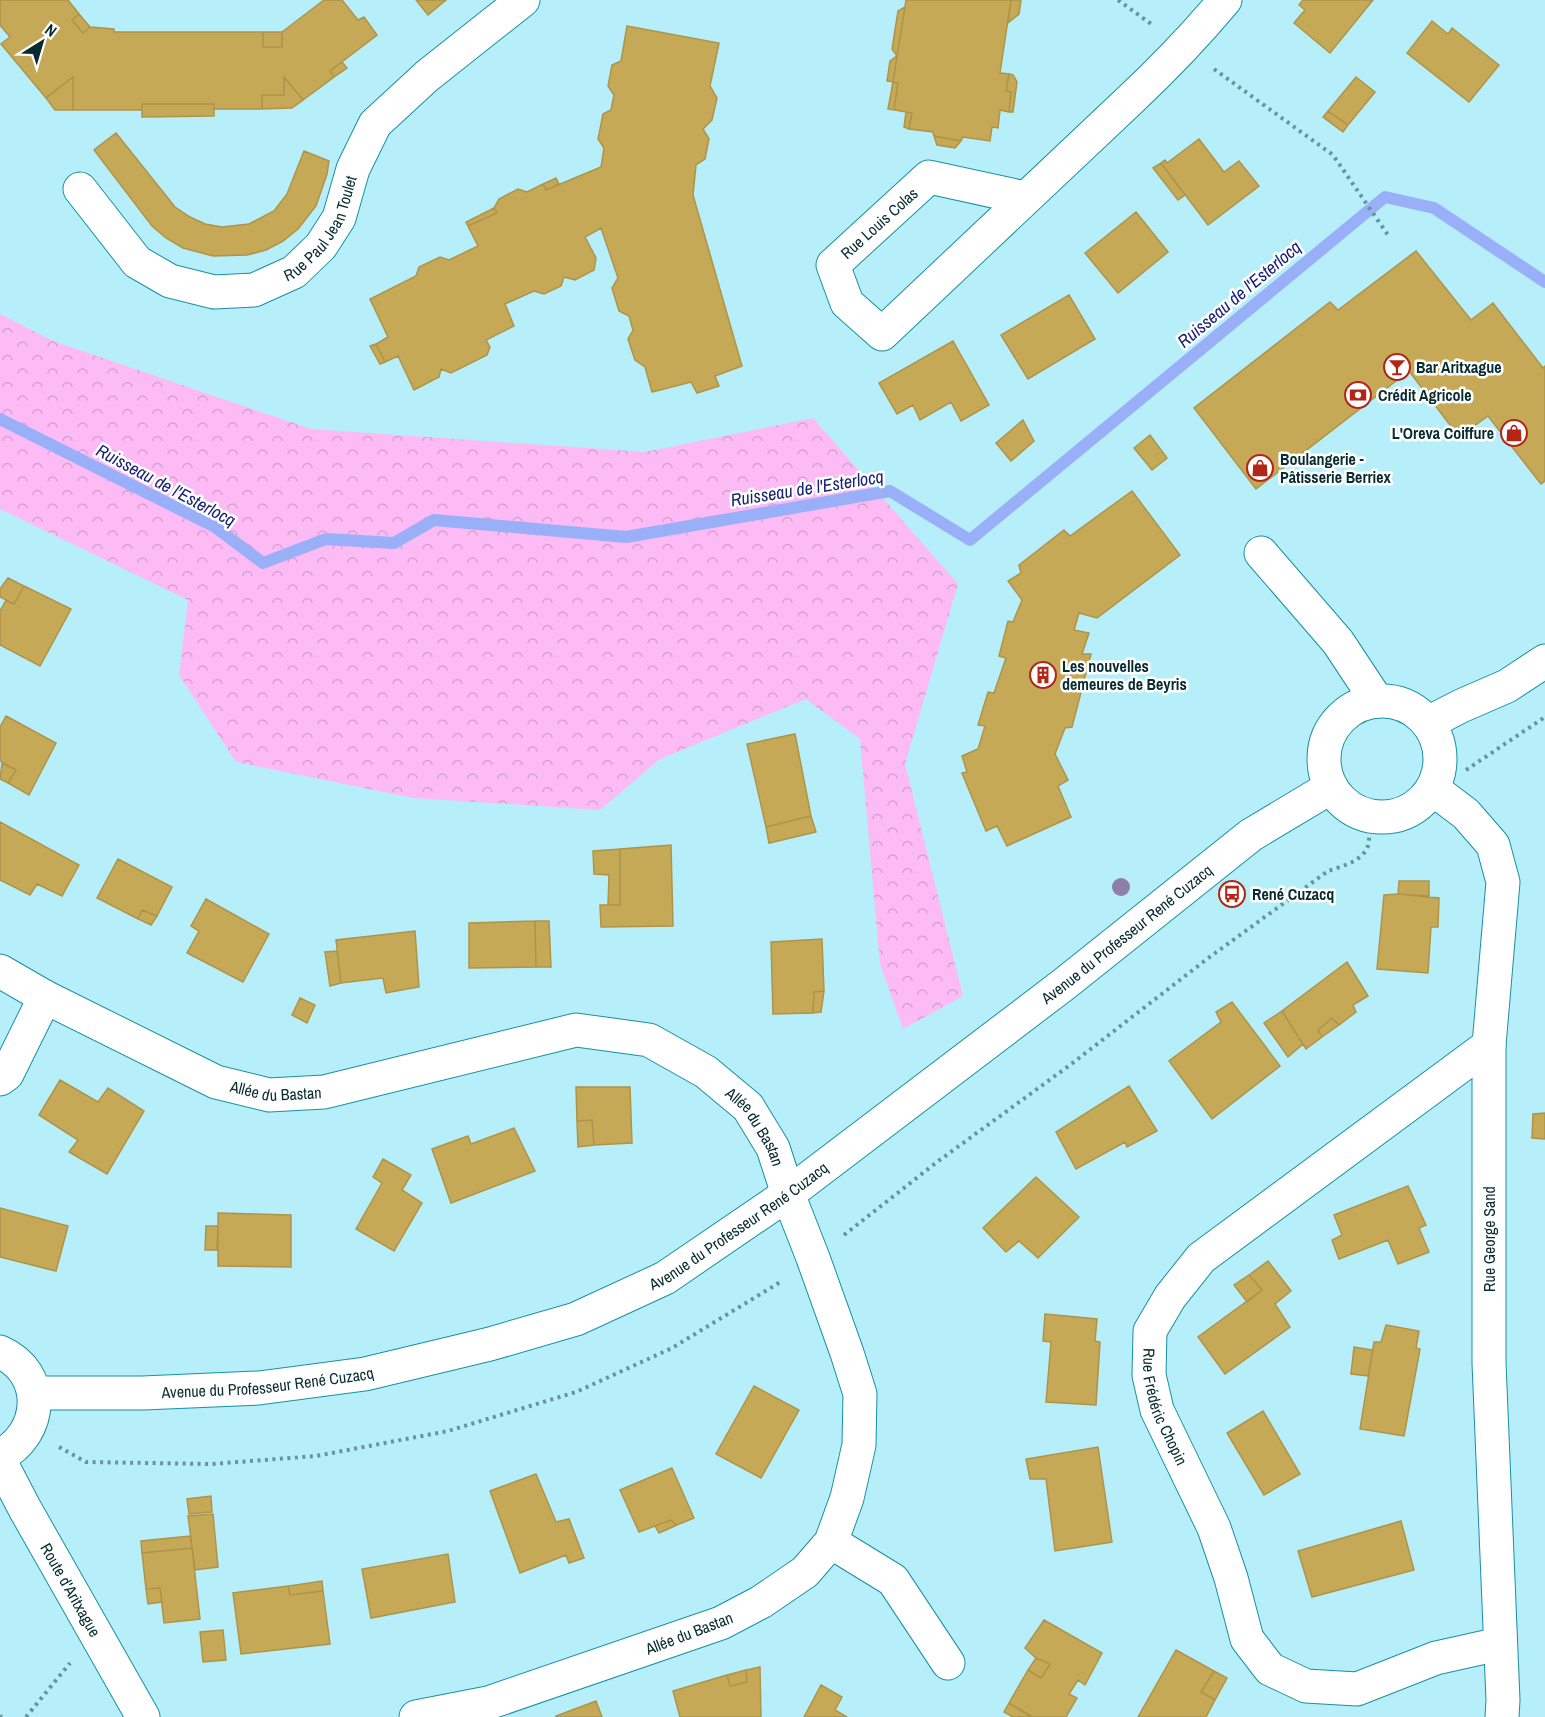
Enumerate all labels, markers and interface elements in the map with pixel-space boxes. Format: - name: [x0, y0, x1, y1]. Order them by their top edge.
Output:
- north arrow: [12, 12, 72, 72]
- text: N: [41, 18, 61, 42]
- street label: Rue Paul Jean Toulet: [280, 173, 362, 286]
- street label: Rue Louis Colas: [836, 182, 922, 264]
- water label: Ruisseau de l'Esterlocq: [1172, 235, 1306, 353]
- bar icon: Bar Aritxague: [1382, 352, 1412, 382]
- place label: Bar Aritxague: [1416, 356, 1502, 378]
- bank icon: Crédit Agricole: [1343, 380, 1373, 410]
- place label: Crédit Agricole: [1378, 384, 1472, 406]
- shop icon: L'Oreva Coiffure: [1499, 418, 1529, 448]
- place label: L'Oreva Coiffure: [1392, 422, 1494, 444]
- water label: Ruisseau de l'Esterlocq: [92, 438, 240, 532]
- place label: Boulangerie - Pâtisserie Berriex: [1280, 448, 1392, 488]
- shop icon: Boulangerie - Pâtisserie Berriex: [1245, 453, 1275, 483]
- water label: Ruisseau de l'Esterlocq: [729, 464, 885, 512]
- place label: Les nouvelles demeures de Beyris: [1062, 655, 1187, 695]
- building icon: Les nouvelles demeures de Beyris: [1028, 660, 1058, 690]
- street label: Avenue du Professeur René Cuzacq: [1036, 859, 1217, 1009]
- bus stop icon: René Cuzacq: [1217, 879, 1247, 909]
- place label: René Cuzacq: [1252, 883, 1334, 905]
- street label: Allée du Bastan: [227, 1075, 322, 1106]
- street label: Allée du Bastan: [720, 1081, 789, 1169]
- street label: Avenue du Professeur René Cuzacq: [644, 1157, 832, 1295]
- street label: Rue George Sand: [1478, 1186, 1500, 1292]
- street label: Rue Frédéric Chopin: [1138, 1348, 1193, 1469]
- street label: Avenue du Professeur René Cuzacq: [160, 1361, 376, 1403]
- street label: Route d'Aritxague: [35, 1539, 106, 1641]
- street label: Allée du Bastan: [641, 1606, 736, 1660]

